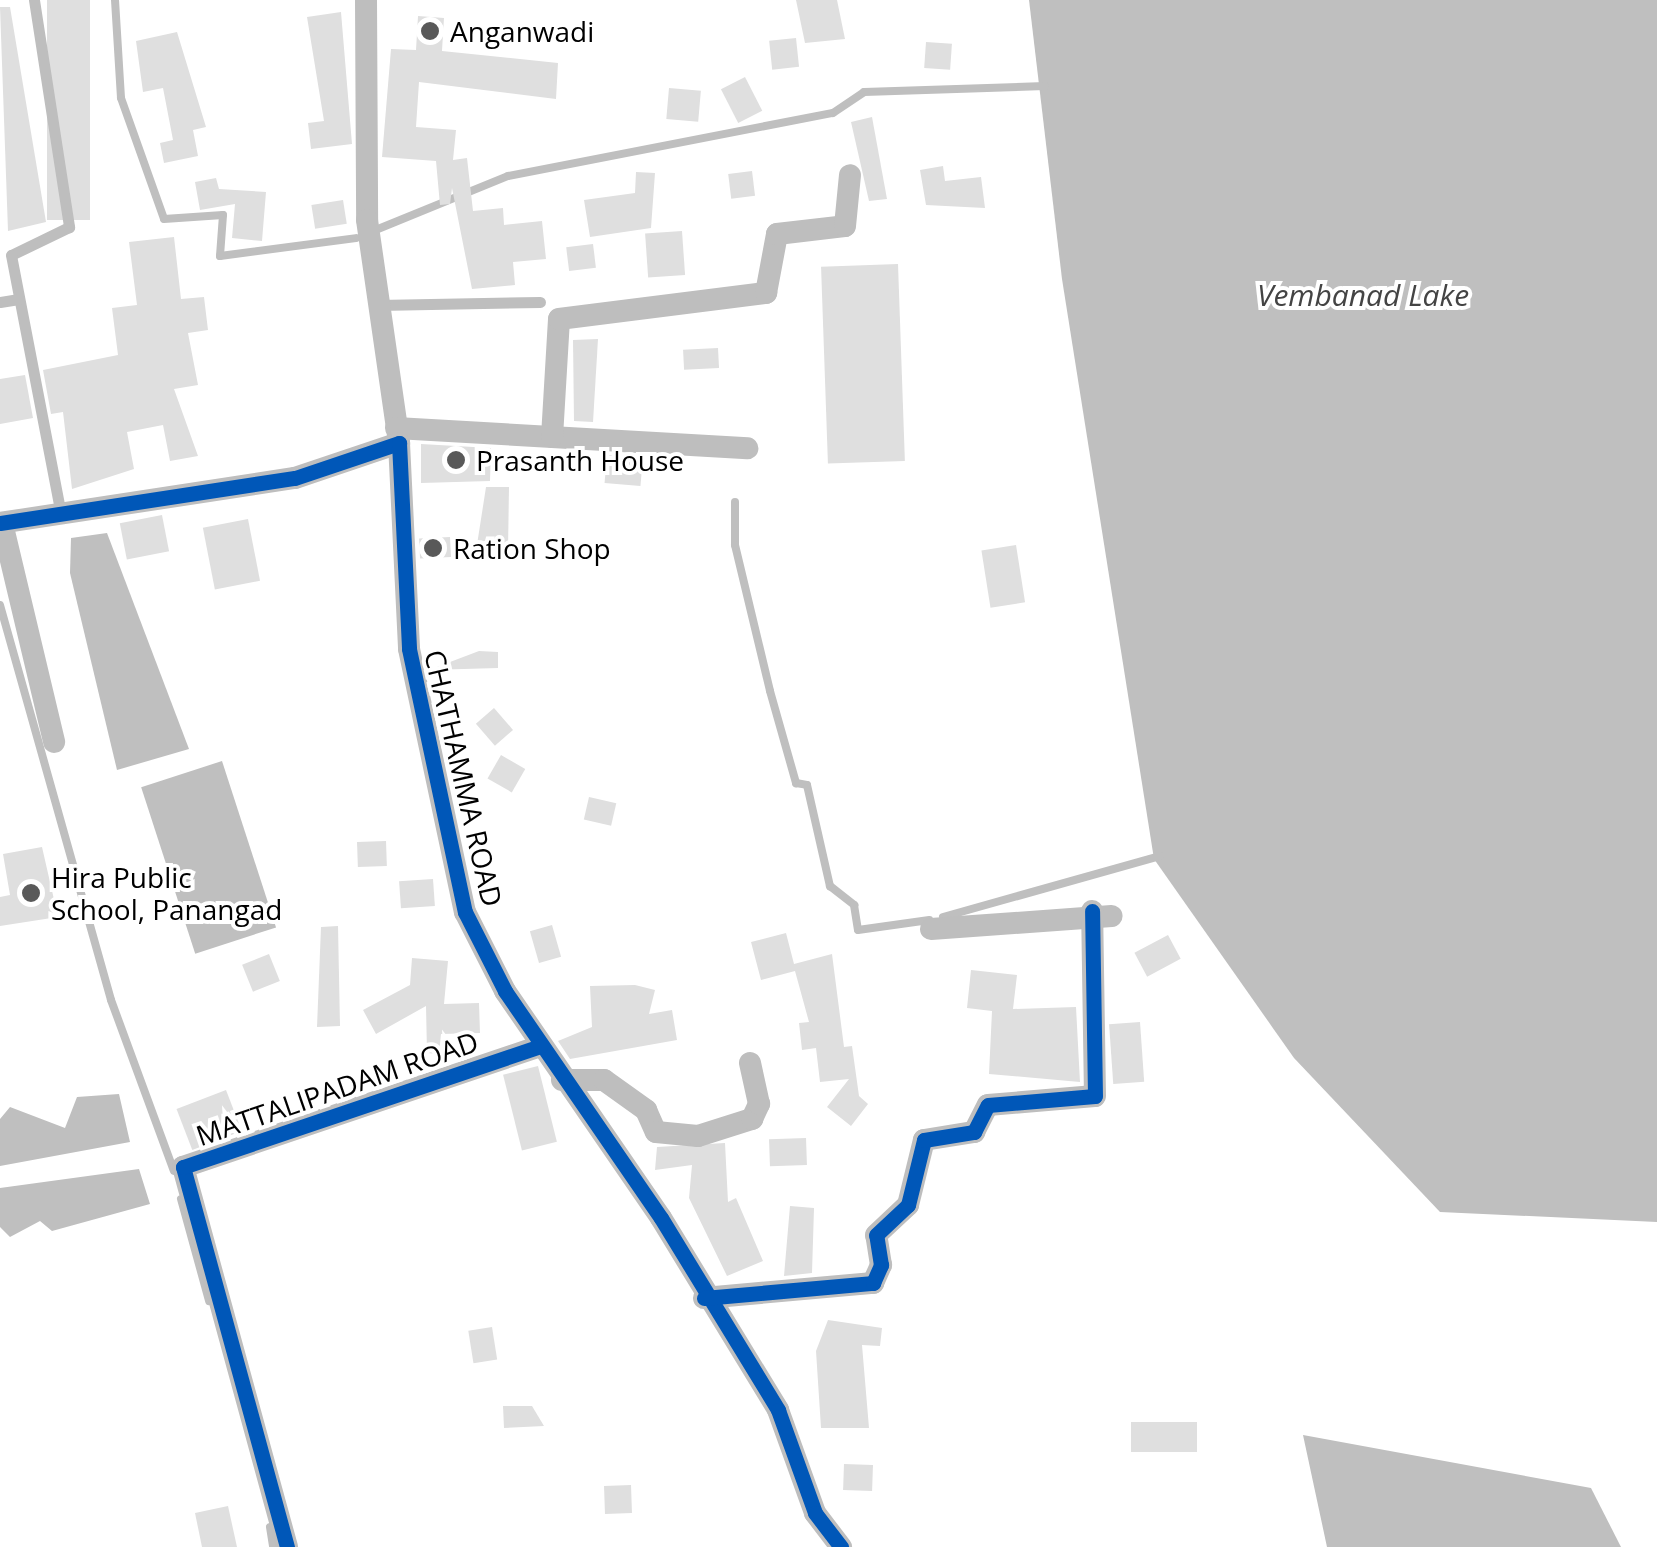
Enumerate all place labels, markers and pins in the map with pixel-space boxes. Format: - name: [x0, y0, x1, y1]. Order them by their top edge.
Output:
- place label: Anganwadi: [450, 14, 594, 48]
- marker: Anganwadi: [419, 20, 441, 42]
- place label: Prasanth House: [476, 443, 684, 477]
- marker: Prasanth House: [445, 449, 467, 471]
- place label: Ration Shop: [453, 531, 611, 565]
- marker: Ration Shop: [422, 537, 444, 559]
- place label: Hira Public School, Panangad: [51, 860, 282, 926]
- marker: Hira Public School, Panangad: [20, 882, 42, 904]

